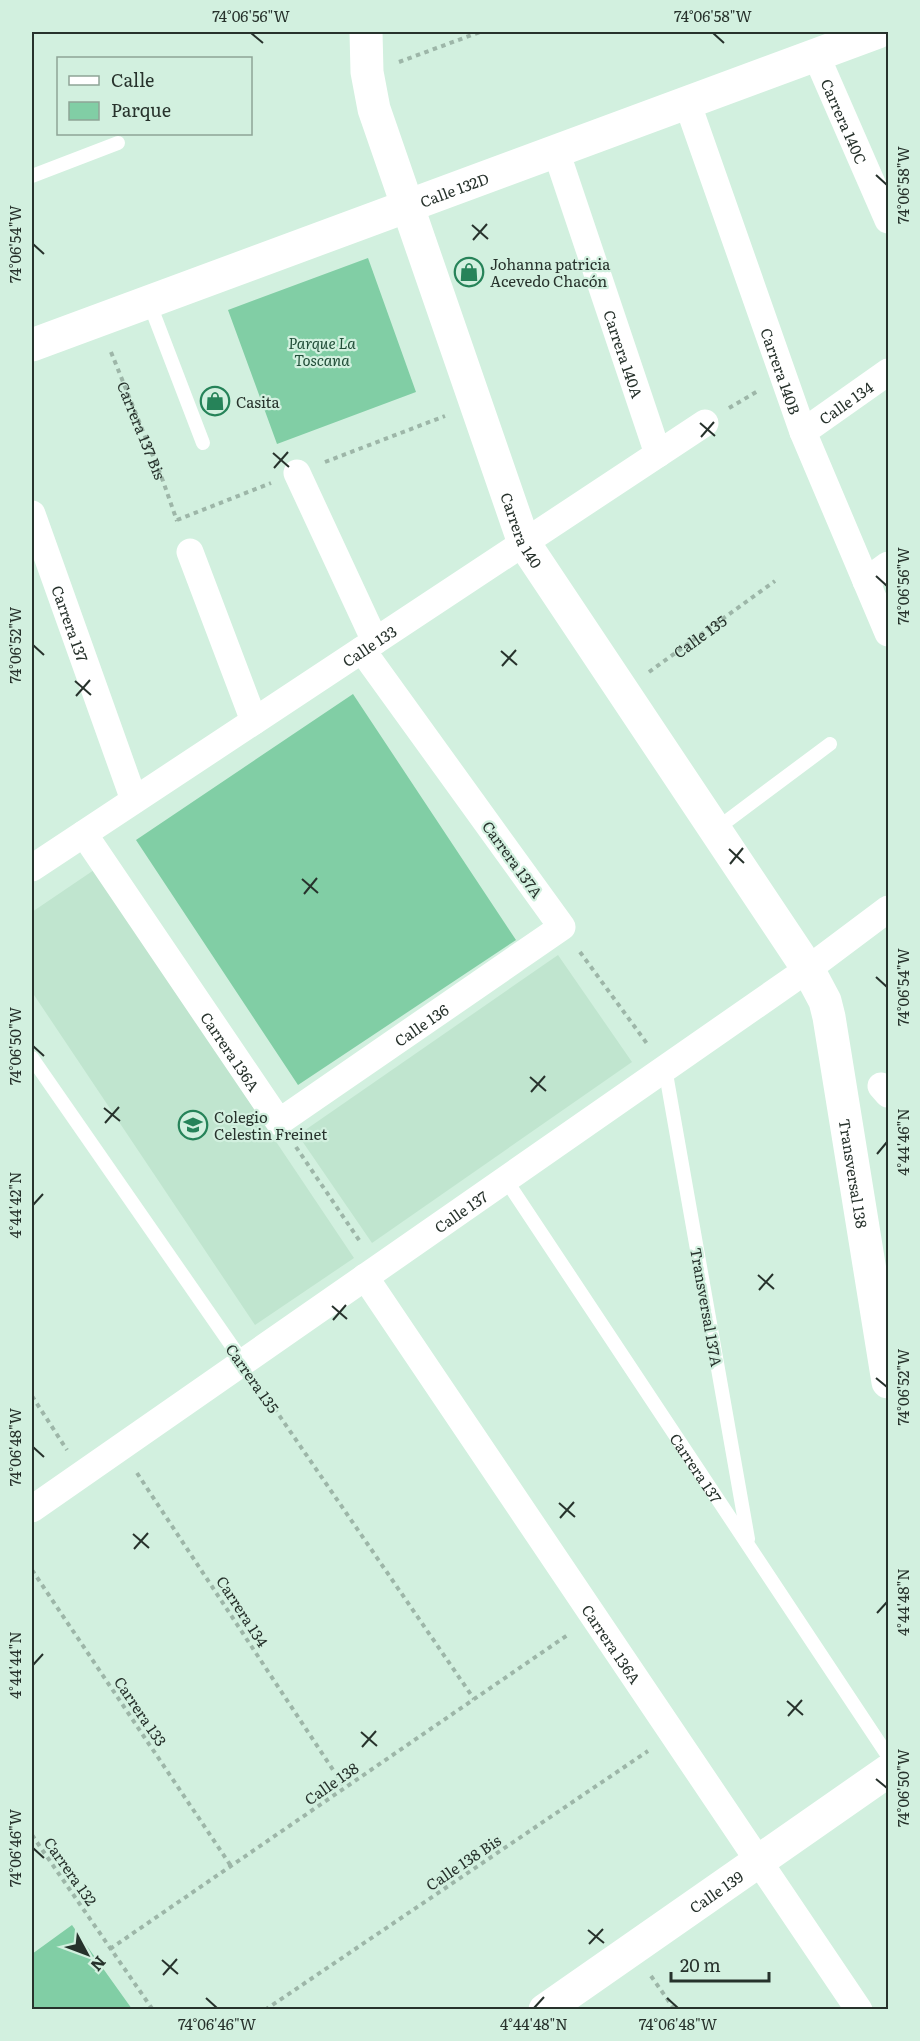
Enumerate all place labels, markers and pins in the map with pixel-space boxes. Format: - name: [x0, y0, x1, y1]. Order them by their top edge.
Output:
- place label: Johanna patricia Acevedo Chacón: [490, 252, 611, 292]
- shop icon: Johanna patricia Acevedo Chacón: [453, 256, 485, 288]
- shop icon: Casita: [199, 385, 231, 417]
- place label: Casita: [236, 390, 281, 413]
- place label: Colegio Celestin Freinet: [214, 1105, 327, 1145]
- school or university icon: Colegio Celestin Freinet: [177, 1109, 209, 1141]

